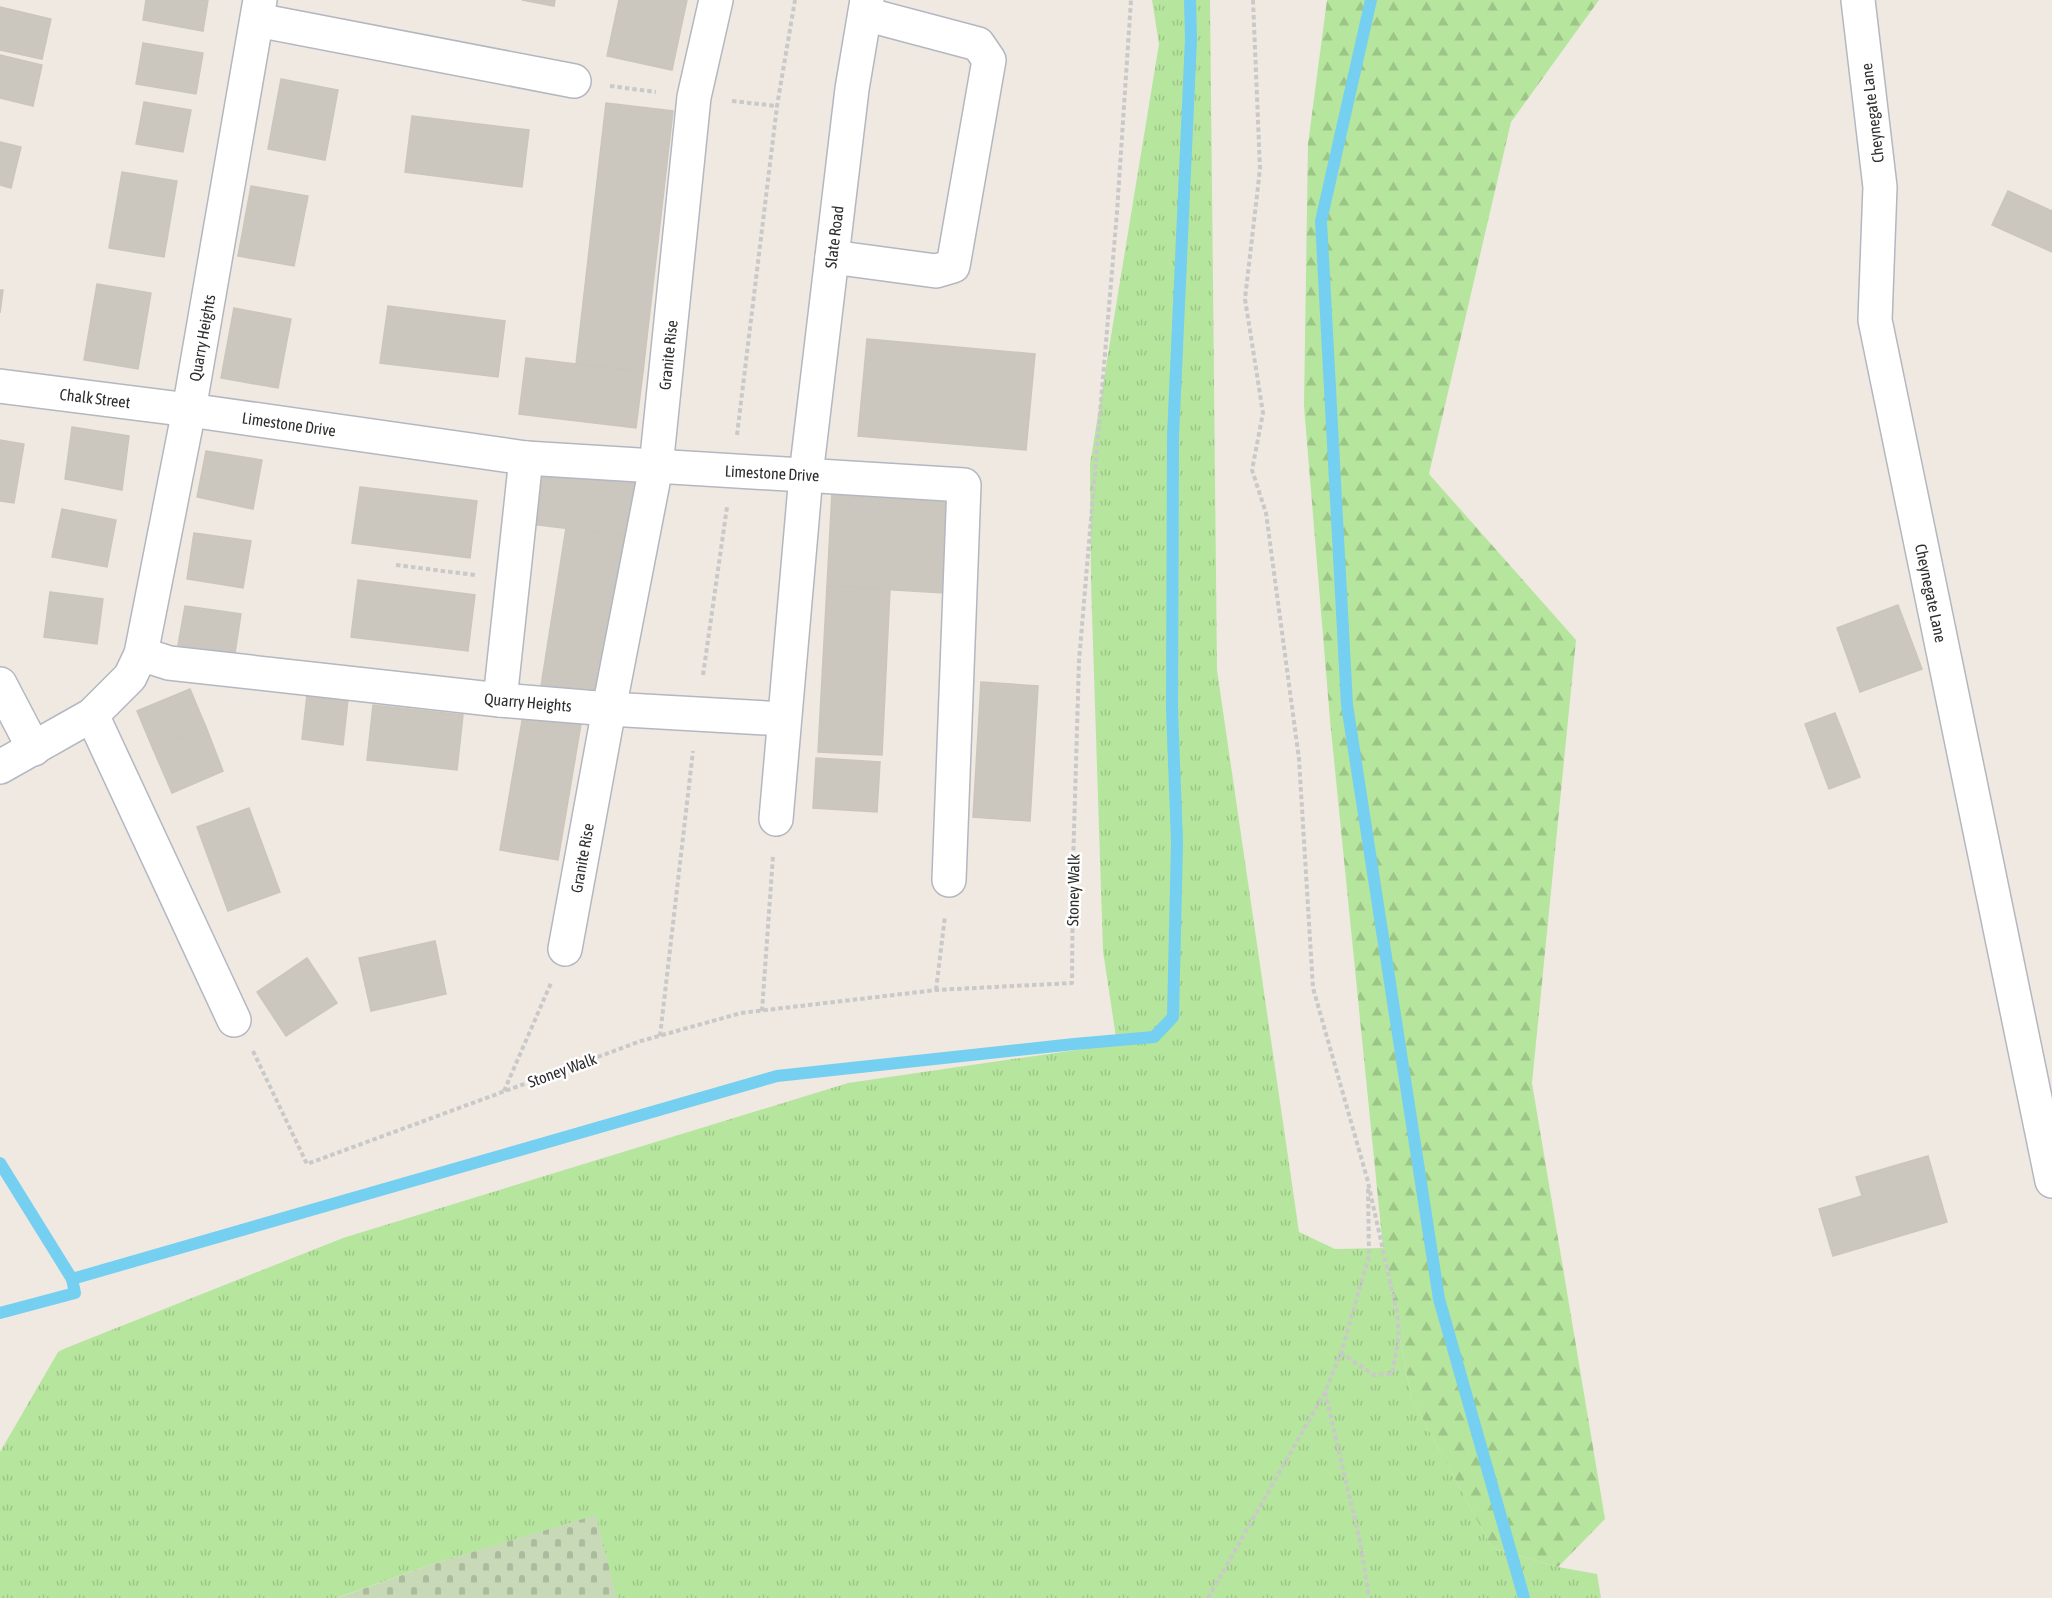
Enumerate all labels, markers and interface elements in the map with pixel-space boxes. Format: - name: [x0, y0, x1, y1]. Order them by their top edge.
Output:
- street label: Cheynegate Lane: [1857, 62, 1888, 164]
- street label: Slate Road: [821, 205, 847, 269]
- street label: Quarry Heights: [186, 293, 220, 383]
- street label: Granite Rise: [655, 319, 681, 391]
- street label: Chalk Street: [59, 385, 132, 411]
- street label: Limestone Drive: [241, 409, 337, 439]
- street label: Limestone Drive: [724, 462, 820, 484]
- street label: Cheynegate Lane: [1911, 542, 1950, 644]
- street label: Quarry Heights: [483, 689, 573, 716]
- street label: Granite Rise: [567, 822, 597, 894]
- street label: Stoney Walk: [1063, 854, 1084, 926]
- street label: Stoney Walk: [525, 1049, 599, 1092]

